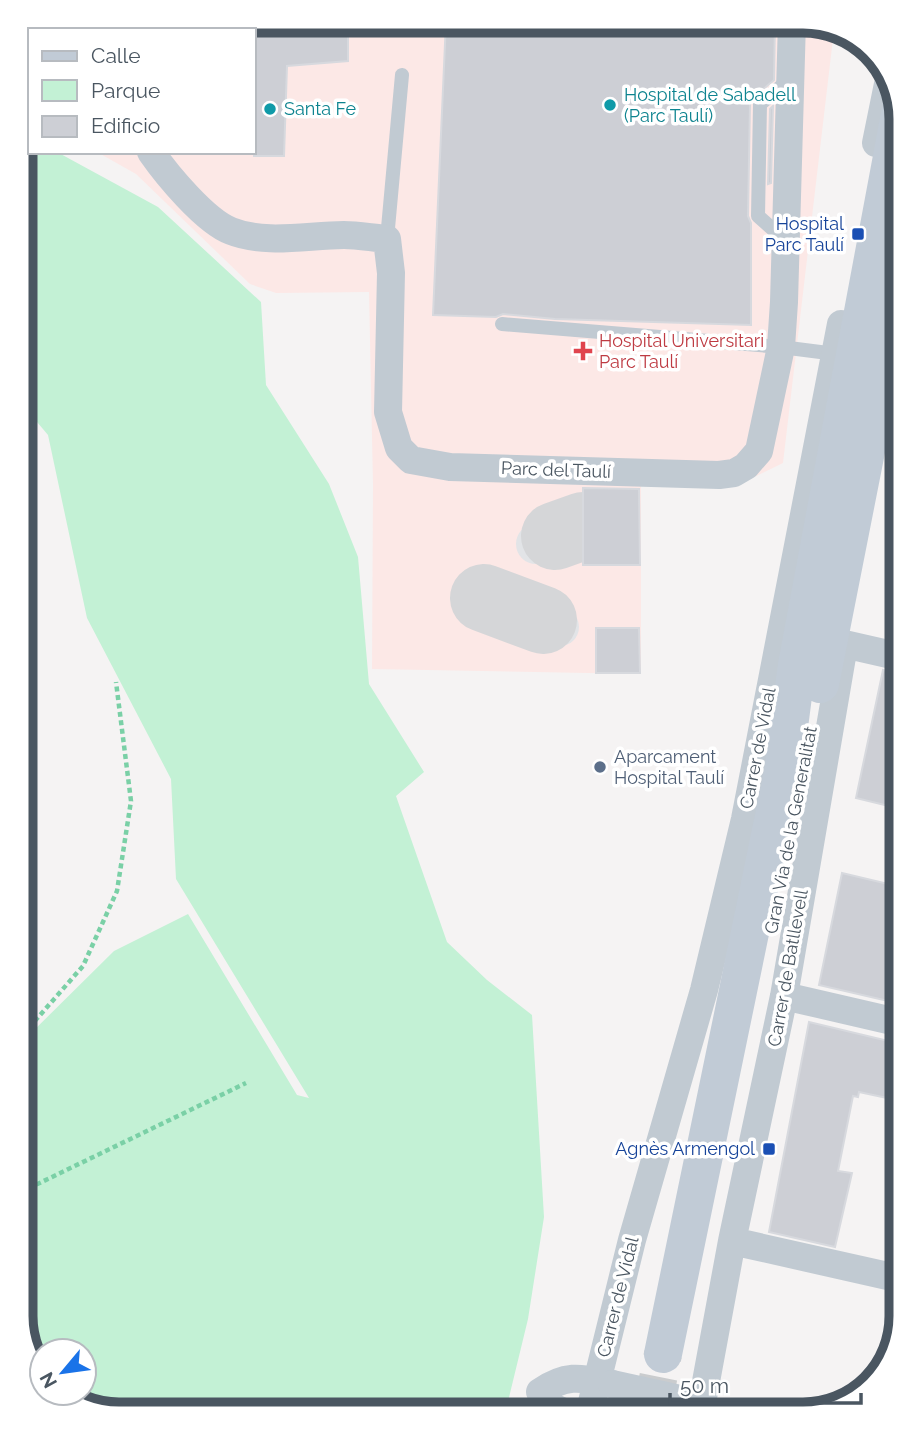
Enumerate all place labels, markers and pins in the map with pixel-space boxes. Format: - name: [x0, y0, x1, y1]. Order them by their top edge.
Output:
- place label: Hospital de Sabadell (Parc Taulí): [624, 84, 796, 126]
- marker: Hospital de Sabadell (Parc Taulí): [602, 97, 618, 113]
- place label: Santa Fe: [284, 98, 357, 119]
- marker: Santa Fe: [262, 101, 278, 117]
- place label: Hospital Parc Taulí: [765, 213, 844, 255]
- marker: Hospital Parc Taulí: [850, 226, 866, 242]
- place label: Hospital Universitari Parc Taulí: [599, 330, 764, 372]
- marker: Hospital Universitari Parc Taulí: [573, 341, 593, 361]
- place label: Aparcament Hospital Taulí: [614, 746, 724, 788]
- marker: Aparcament Hospital Taulí: [592, 759, 608, 775]
- place label: Agnès Armengol: [615, 1138, 755, 1159]
- marker: Agnès Armengol: [761, 1141, 777, 1157]

